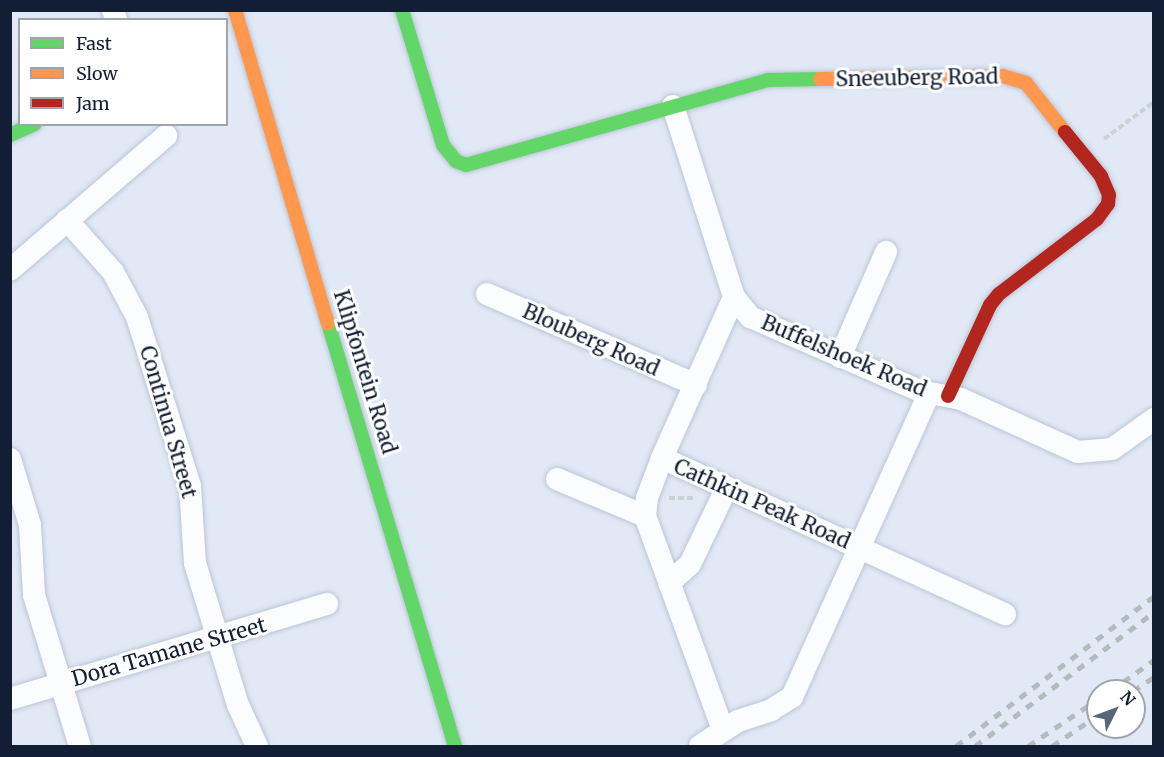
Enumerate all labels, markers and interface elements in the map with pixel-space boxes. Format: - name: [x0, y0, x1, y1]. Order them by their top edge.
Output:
- legend: [18, 18, 228, 126]
- text: Fast: [76, 32, 112, 55]
- text: Slow: [76, 62, 118, 85]
- street label: Sneeuberg Road: [835, 64, 999, 92]
- text: Jam: [76, 92, 110, 115]
- street label: Klipfontein Road: [328, 287, 402, 457]
- street label: Blouberg Road: [519, 299, 663, 381]
- street label: Buffelshoek Road: [758, 310, 930, 402]
- street label: Continua Street: [134, 343, 202, 501]
- street label: Cathkin Peak Road: [670, 454, 854, 554]
- street label: Dora Tamane Street: [69, 612, 269, 692]
- north arrow: [1086, 679, 1146, 739]
- text: N: [1116, 687, 1140, 710]

